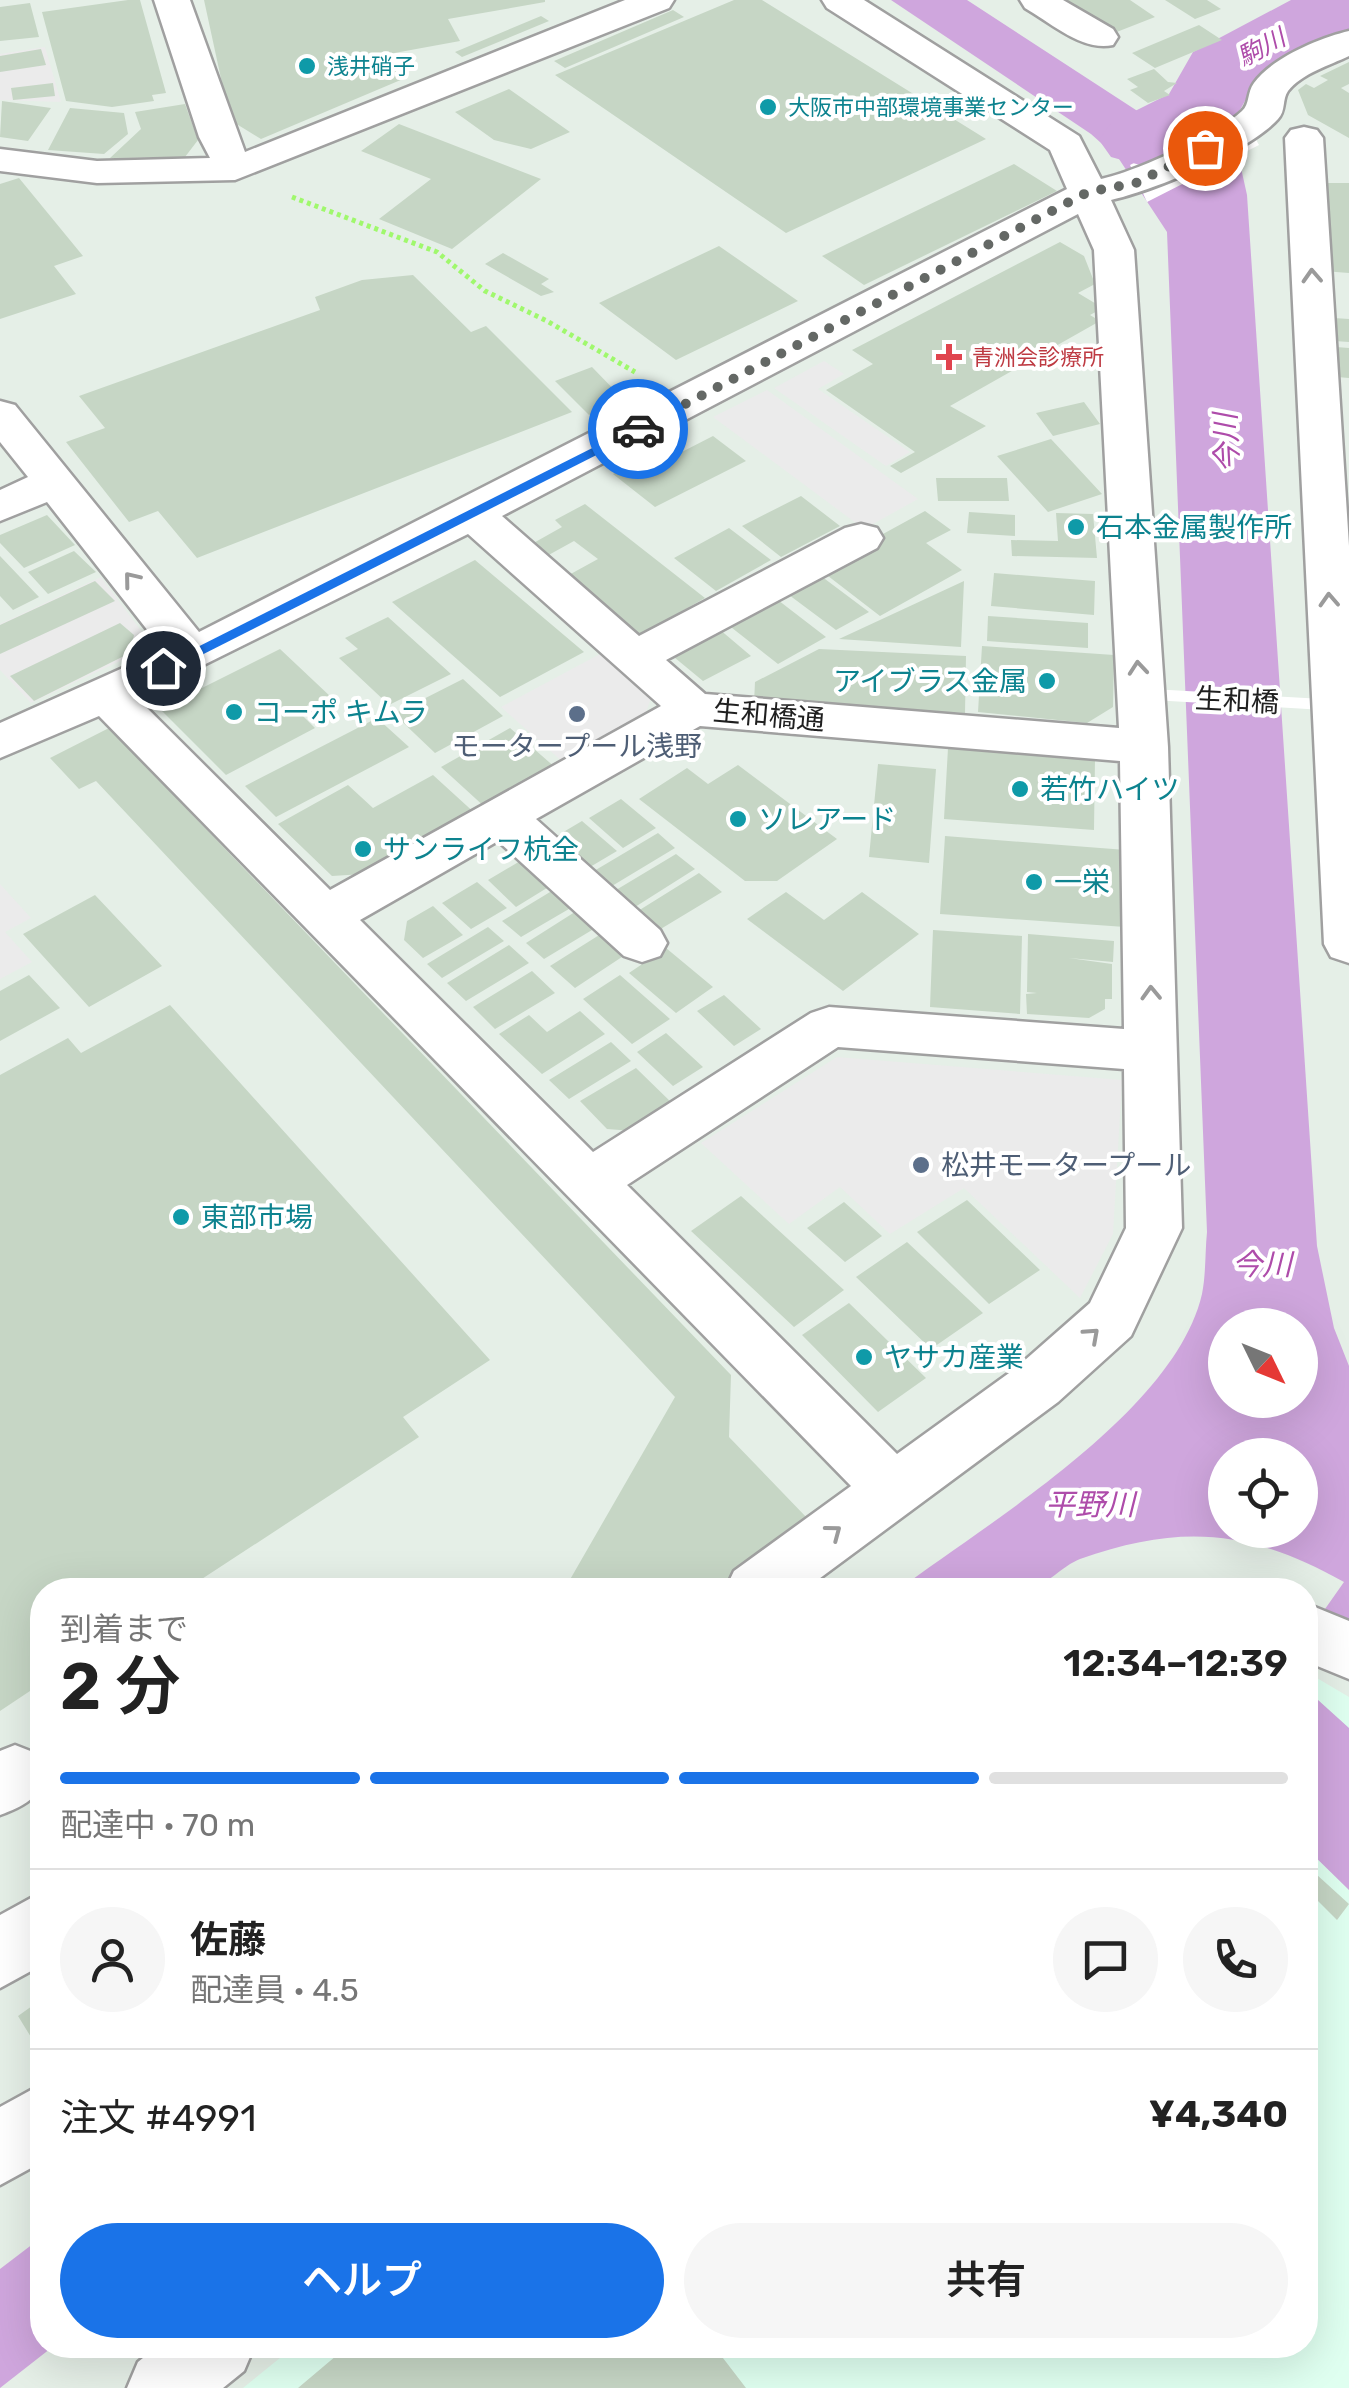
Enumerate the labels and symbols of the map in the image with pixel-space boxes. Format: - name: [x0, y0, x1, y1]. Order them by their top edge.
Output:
- water label: 駒川: [1232, 21, 1293, 72]
- place label: 浅井硝子: [327, 53, 415, 80]
- marker: 浅井硝子: [296, 55, 318, 77]
- place label: 大阪市中部環境事業センター: [788, 94, 1074, 121]
- marker: 大阪市中部環境事業センター: [757, 96, 779, 118]
- pin: [1163, 106, 1248, 191]
- one-way arrow: [1301, 267, 1322, 283]
- marker: 青洲会診療所: [936, 344, 962, 370]
- place label: 青洲会診療所: [972, 344, 1104, 371]
- courier: [588, 379, 688, 479]
- water label: 今川: [1207, 409, 1247, 474]
- place label: 石本金属製作所: [1096, 511, 1292, 544]
- marker: 石本金属製作所: [1065, 516, 1087, 538]
- one-way arrow: [125, 573, 143, 591]
- one-way arrow: [1319, 592, 1340, 608]
- pin: [121, 626, 206, 711]
- one-way arrow: [1128, 660, 1150, 676]
- place label: アイブラス金属: [833, 665, 1027, 698]
- marker: アイブラス金属: [1036, 670, 1058, 692]
- street label: 生和橋: [1194, 682, 1280, 719]
- street label: 生和橋通: [712, 694, 826, 737]
- place label: コーポ キムラ: [254, 696, 427, 729]
- marker: コーポ キムラ: [223, 701, 245, 723]
- marker: モータープール浅野: [566, 703, 588, 725]
- place label: モータープール浅野: [452, 730, 702, 763]
- place label: 若竹ハイツ: [1040, 773, 1179, 806]
- marker: 若竹ハイツ: [1009, 778, 1031, 800]
- place label: ソレアード: [758, 803, 896, 836]
- marker: ソレアード: [727, 808, 749, 830]
- place label: サンライフ杭全: [383, 833, 579, 866]
- marker: サンライフ杭全: [352, 838, 374, 860]
- place label: 一栄: [1054, 866, 1110, 899]
- marker: 一栄: [1023, 871, 1045, 893]
- one-way arrow: [1140, 985, 1161, 1001]
- place label: 松井モータープール: [941, 1149, 1191, 1182]
- marker: 松井モータープール: [910, 1154, 932, 1176]
- place label: 東部市場: [201, 1201, 313, 1234]
- marker: 東部市場: [170, 1206, 192, 1228]
- water label: 今川: [1232, 1247, 1295, 1283]
- north arrow: [1208, 1308, 1318, 1418]
- one-way arrow: [1080, 1329, 1099, 1347]
- place label: ヤサカ産業: [884, 1341, 1024, 1374]
- marker: ヤサカ産業: [853, 1346, 875, 1368]
- water label: 平野川: [1045, 1487, 1138, 1523]
- one-way arrow: [823, 1526, 841, 1544]

